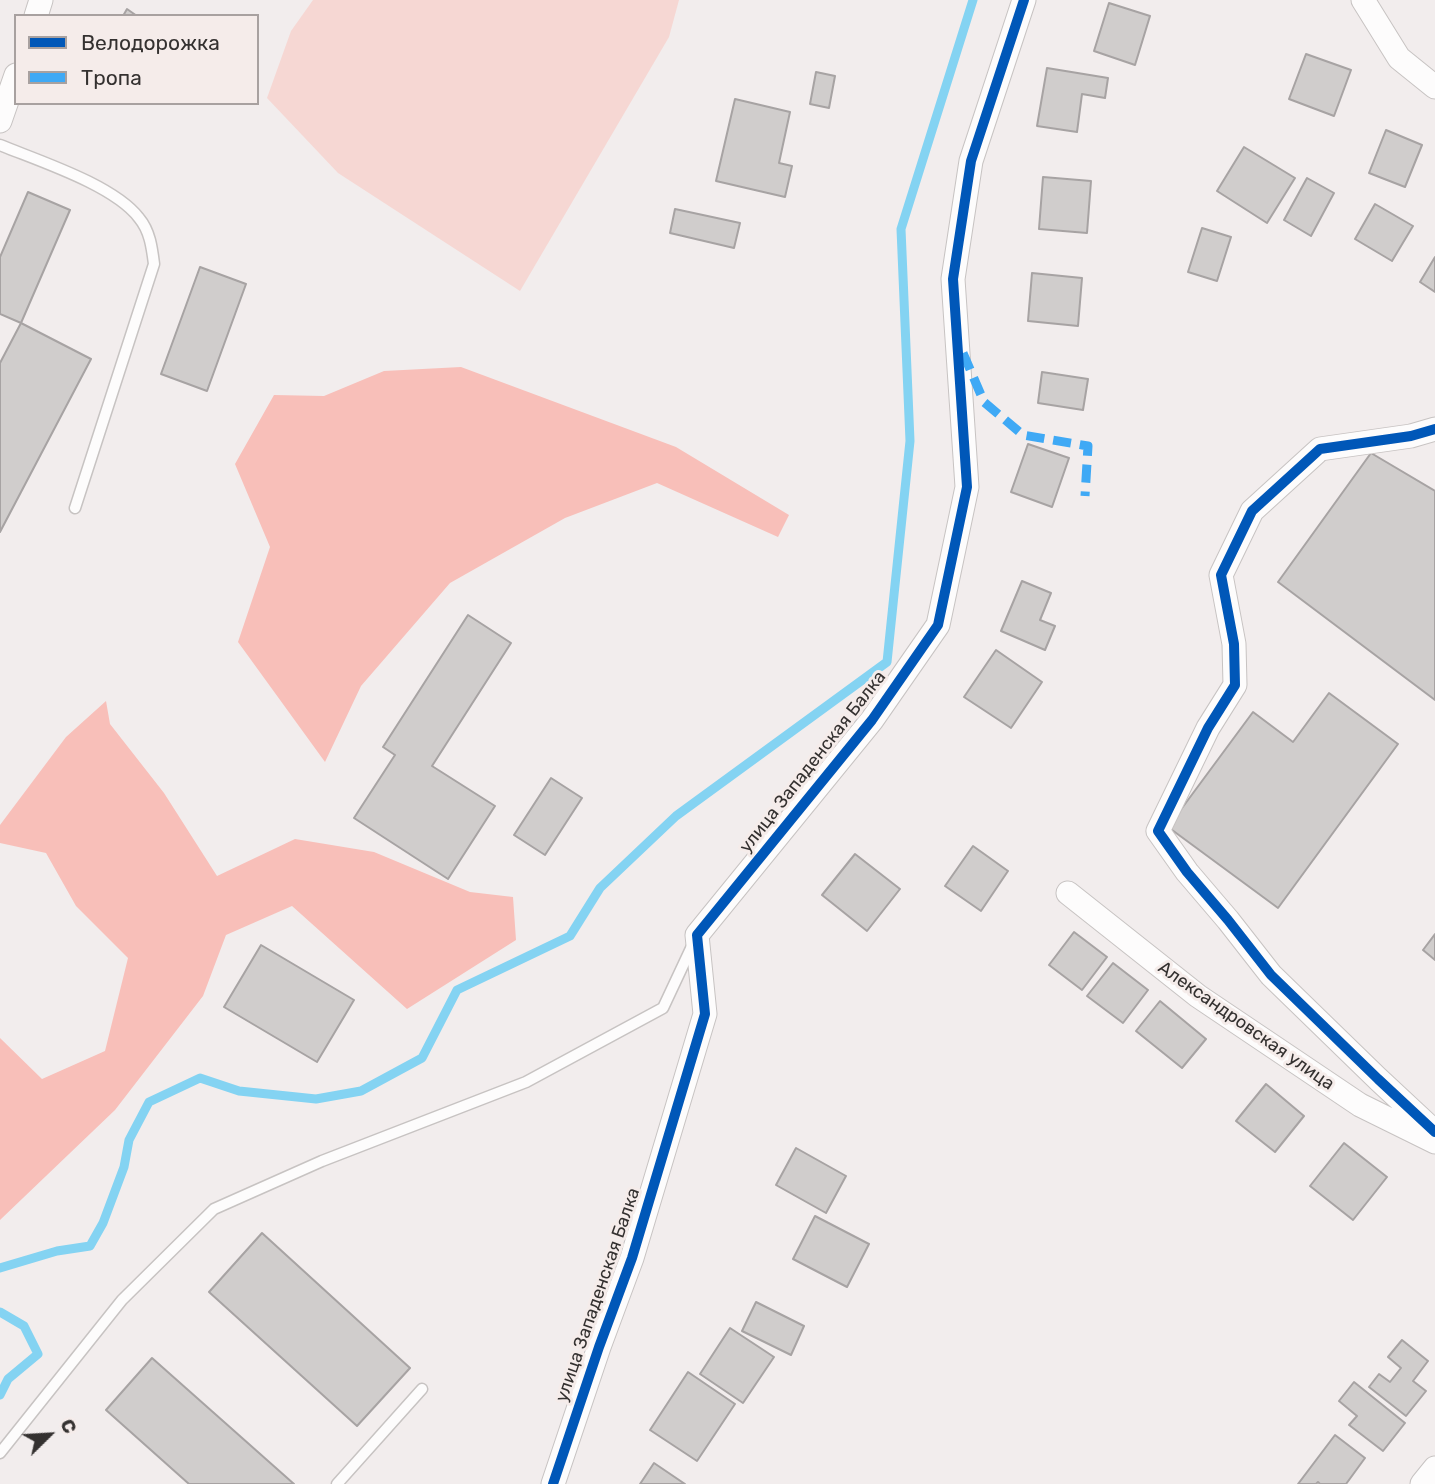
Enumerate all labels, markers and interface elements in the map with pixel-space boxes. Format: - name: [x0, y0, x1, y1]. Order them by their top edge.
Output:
- legend: [14, 14, 259, 105]
- text: Велодорожка: [81, 30, 220, 55]
- text: Тропа: [81, 65, 142, 90]
- street label: улица Западенская Балка: [735, 667, 891, 857]
- street label: Александровская улица: [1154, 957, 1338, 1095]
- street label: улица Западенская Балка: [551, 1185, 645, 1405]
- north arrow: [14, 1400, 84, 1470]
- text: С: [55, 1415, 82, 1437]

